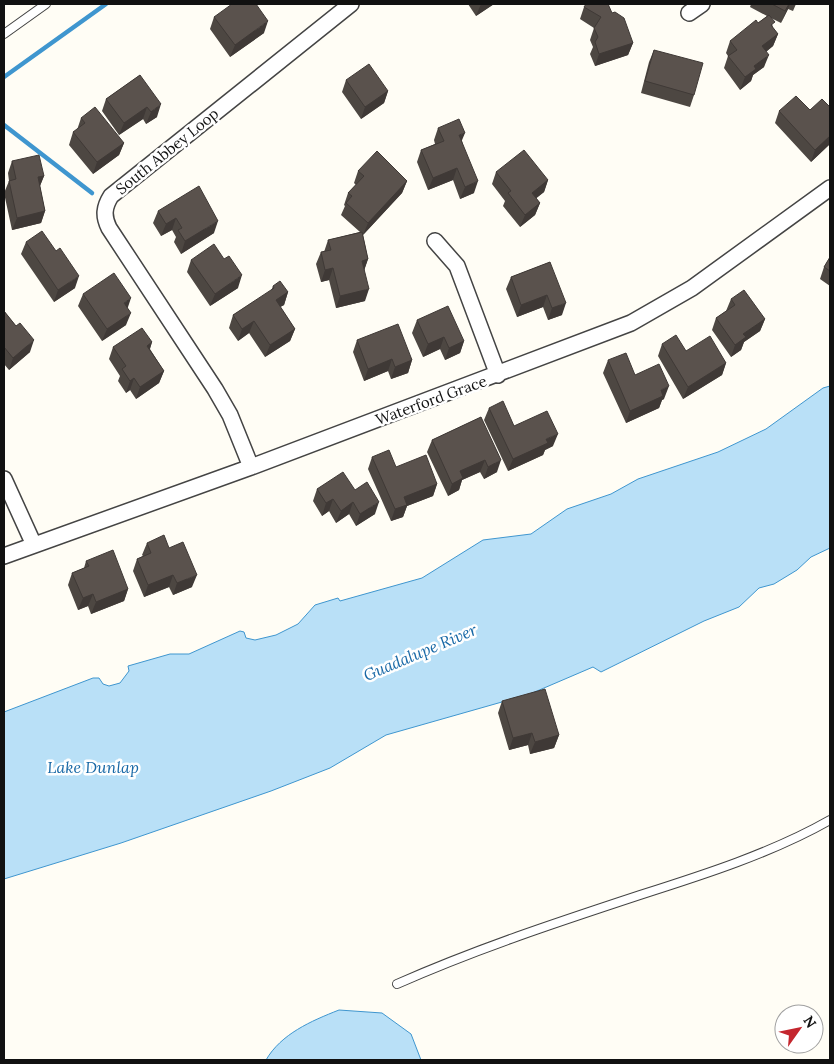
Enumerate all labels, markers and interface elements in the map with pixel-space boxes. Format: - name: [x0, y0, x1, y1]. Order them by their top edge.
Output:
- street label: South Abbey Loop: [112, 104, 222, 198]
- street label: Waterford Grace: [373, 371, 489, 429]
- water label: Guadalupe River: [360, 619, 480, 685]
- water label: Lake Dunlap: [47, 757, 139, 777]
- north arrow: [774, 1004, 824, 1054]
- text: N: [799, 1012, 820, 1032]

